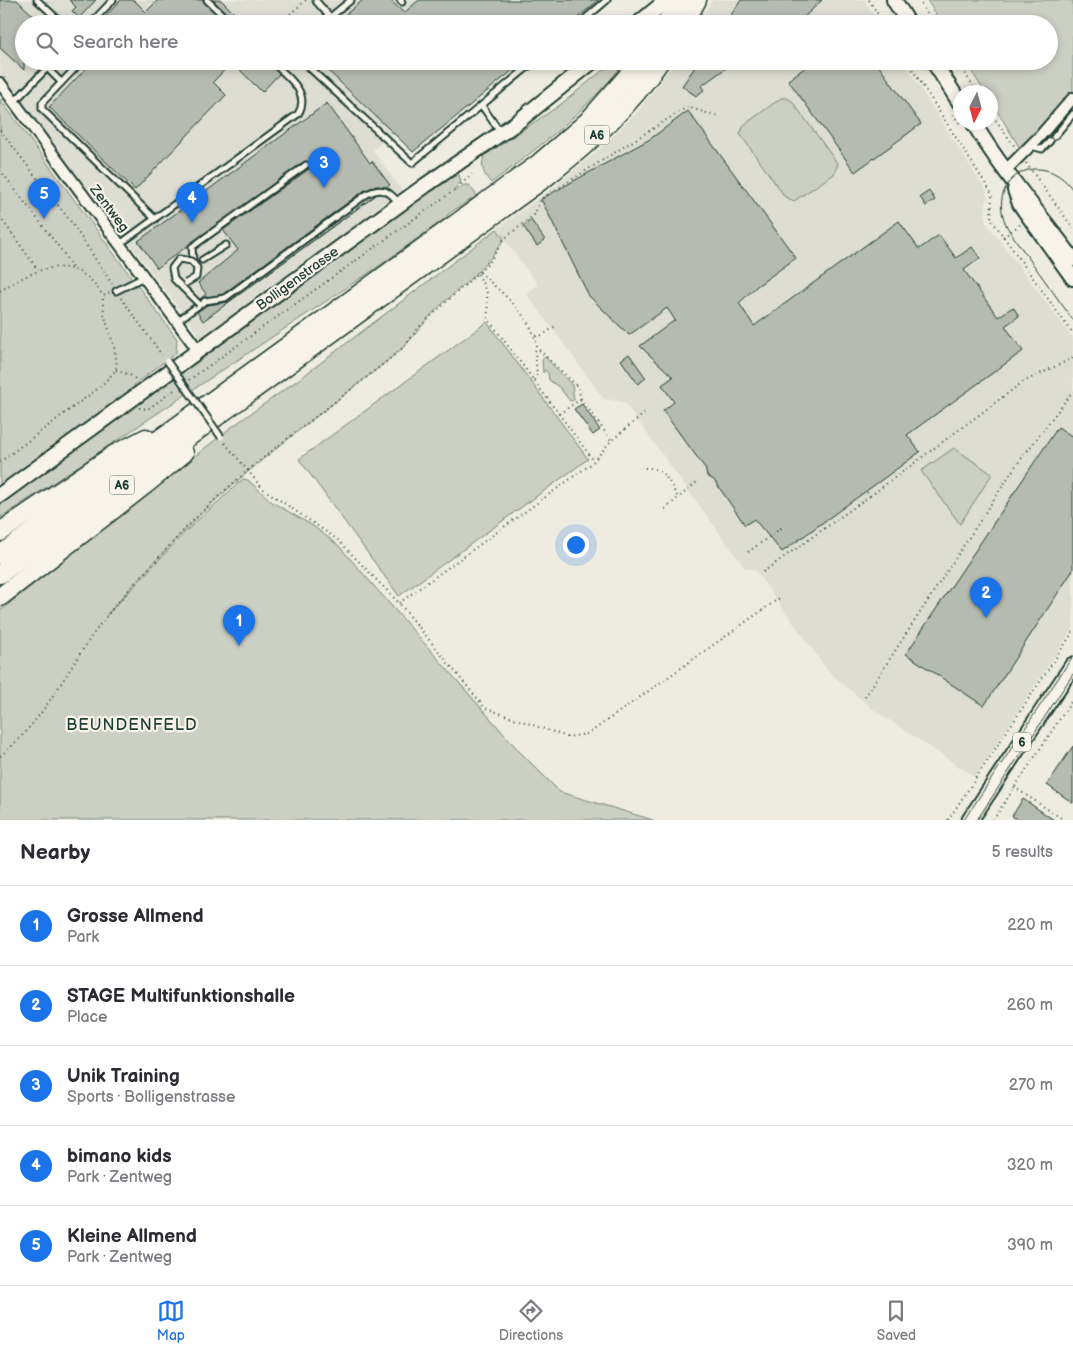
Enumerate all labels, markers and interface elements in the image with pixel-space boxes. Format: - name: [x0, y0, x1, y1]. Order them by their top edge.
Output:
- search box: [15, 15, 1058, 70]
- icon: search: [33, 29, 61, 57]
- text: Search here: [73, 31, 178, 54]
- north arrow: [953, 85, 998, 130]
- road number: A6: [584, 126, 610, 144]
- pin: 3: [308, 147, 340, 188]
- pin: 5: [28, 178, 60, 219]
- street label: Zentweg: [86, 181, 133, 235]
- pin: 4: [176, 182, 208, 223]
- street label: Bolligenstrasse: [253, 243, 342, 314]
- road number: A6: [110, 476, 134, 494]
- your location: [563, 532, 589, 558]
- pin: 2: [970, 577, 1002, 618]
- pin: 1: [223, 605, 255, 646]
- district label: BEUNDENFELD: [66, 716, 198, 735]
- road number: 6: [1013, 732, 1031, 752]
- text: Nearby: [20, 840, 90, 865]
- text: 5 results: [991, 843, 1053, 862]
- text: Grosse Allmend: [67, 905, 204, 928]
- text: 1: [33, 916, 39, 935]
- text: 220 m: [1007, 916, 1053, 935]
- text: Park: [67, 928, 99, 947]
- text: STAGE Multifunktionshalle: [67, 985, 295, 1008]
- text: 2: [31, 996, 41, 1015]
- text: 260 m: [1007, 996, 1053, 1015]
- text: Place: [67, 1008, 108, 1027]
- text: Unik Training: [67, 1065, 180, 1088]
- text: 3: [31, 1076, 41, 1095]
- text: 270 m: [1009, 1076, 1053, 1095]
- text: Sports · Bolligenstrasse: [67, 1088, 235, 1107]
- text: bimano kids: [67, 1145, 172, 1168]
- text: 4: [31, 1156, 41, 1175]
- text: 320 m: [1007, 1156, 1053, 1175]
- text: Park · Zentweg: [67, 1168, 172, 1187]
- text: Kleine Allmend: [67, 1225, 197, 1248]
- text: 5: [31, 1236, 41, 1255]
- text: 390 m: [1007, 1236, 1053, 1255]
- text: Park · Zentweg: [67, 1248, 172, 1267]
- tab: Map: [157, 1297, 185, 1344]
- tab: Directions: [499, 1297, 563, 1344]
- tab: Saved: [877, 1297, 916, 1344]

